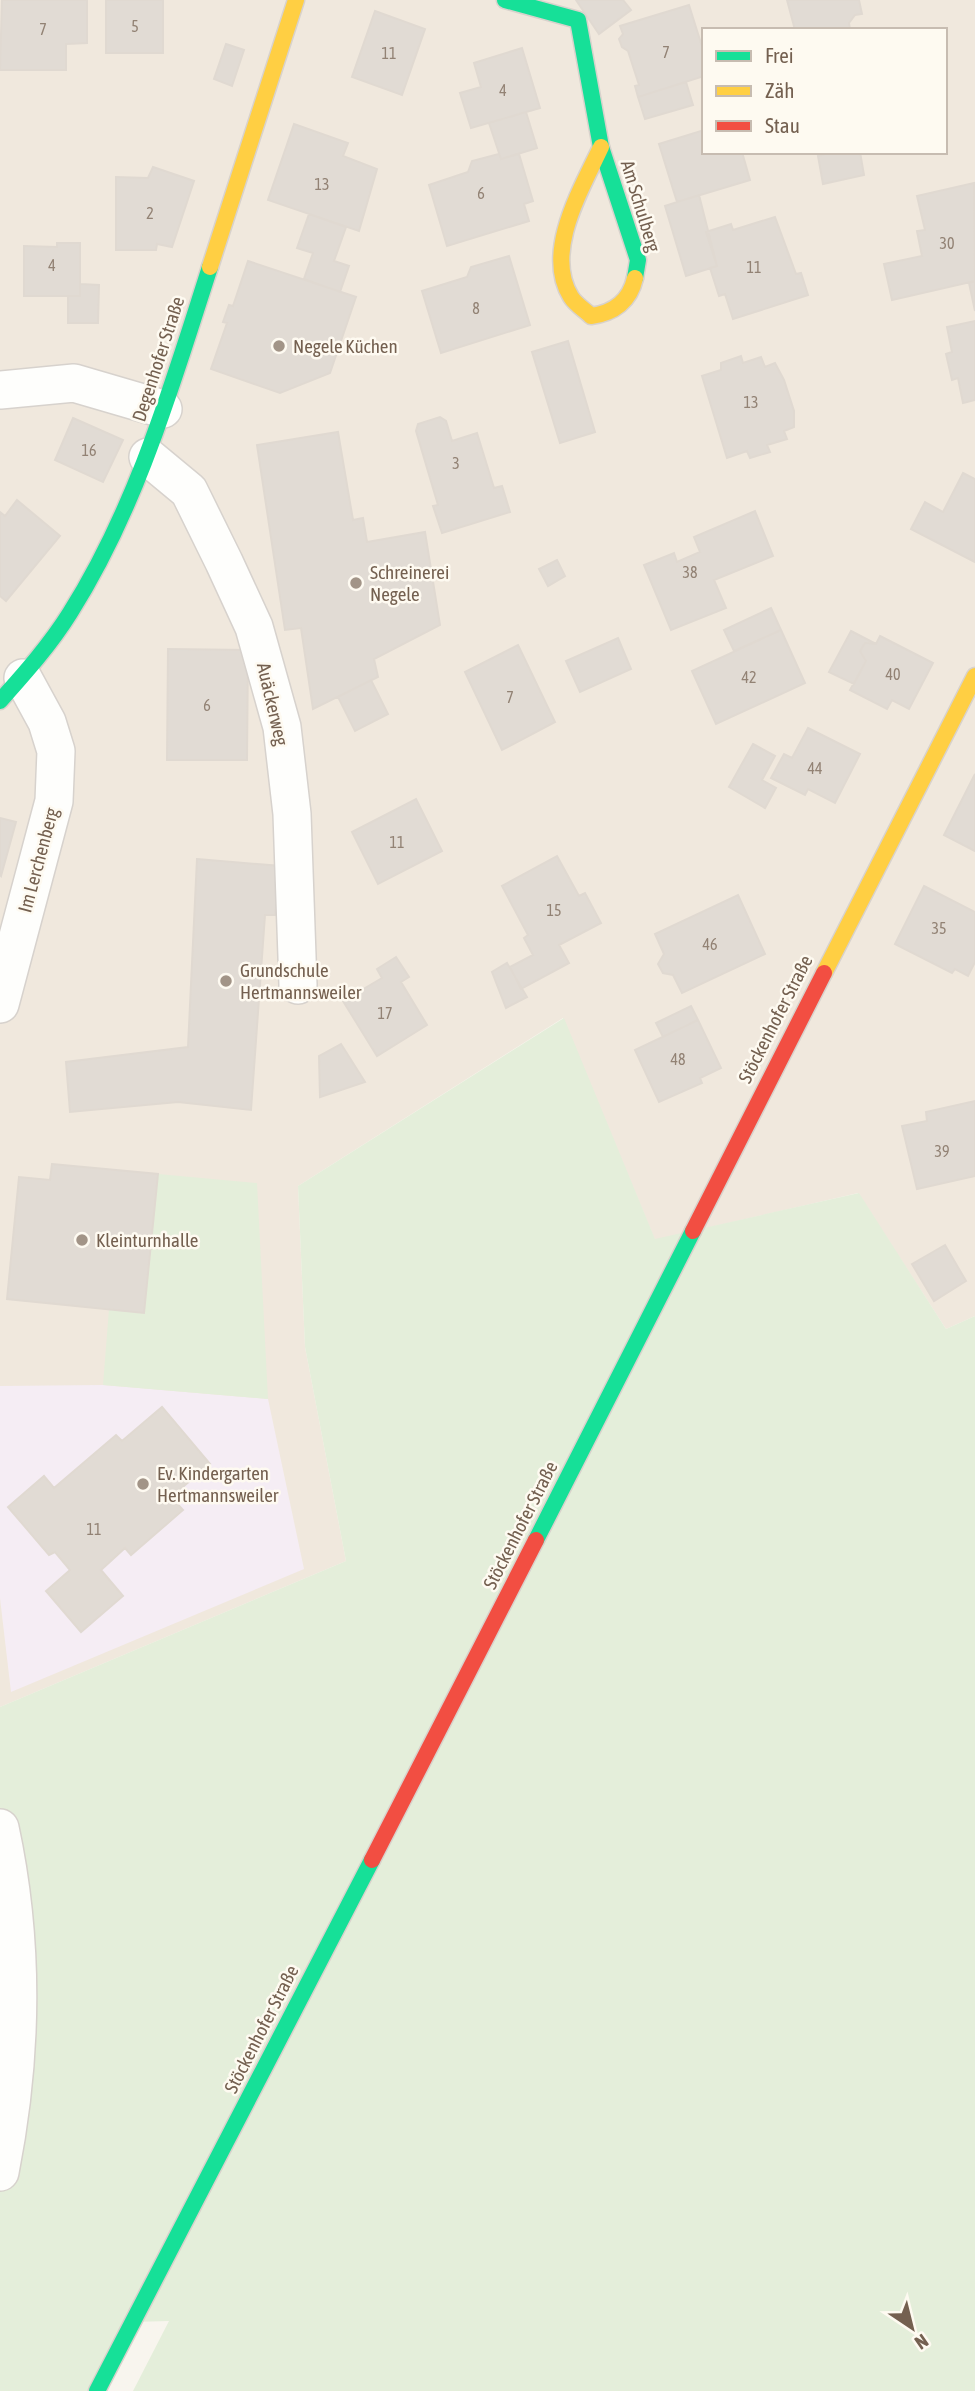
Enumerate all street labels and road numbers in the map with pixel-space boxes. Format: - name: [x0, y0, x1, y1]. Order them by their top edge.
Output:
- street label: Am Schulberg: [617, 157, 666, 255]
- street label: Degenhofer Straße: [127, 294, 189, 424]
- street label: Auäckerweg: [253, 660, 293, 748]
- street label: Im Lerchenberg: [13, 804, 63, 915]
- street label: Stöckenhofer Straße: [733, 951, 817, 1087]
- street label: Stöckenhofer Straße: [478, 1457, 562, 1593]
- street label: Stöckenhofer Straße: [219, 1961, 303, 2097]

